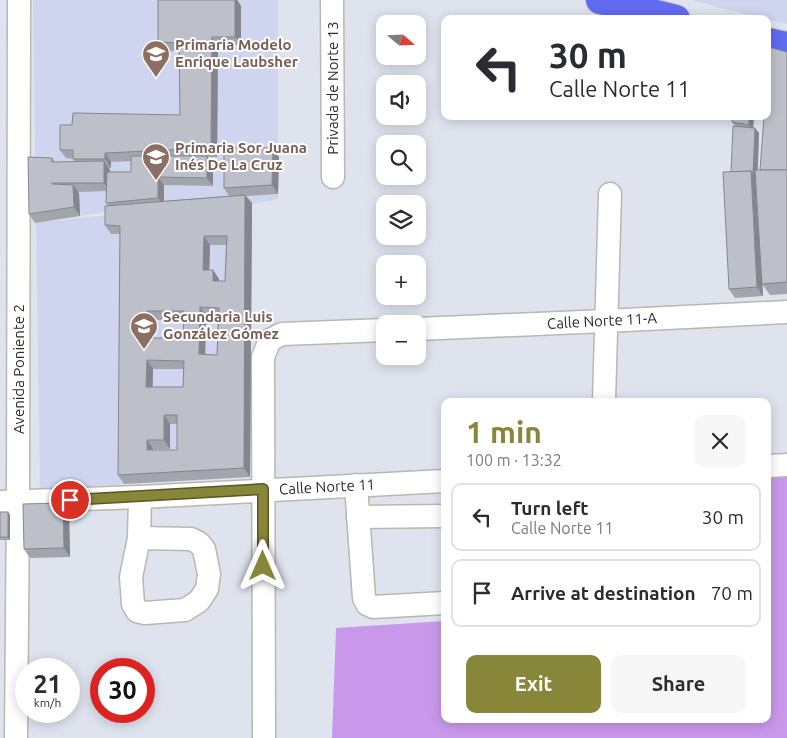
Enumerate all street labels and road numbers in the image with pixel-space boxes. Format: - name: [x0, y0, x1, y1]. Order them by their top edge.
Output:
- street label: Privada de Norte 13: [324, 21, 341, 155]
- street label: Avenida Poniente 2: [10, 304, 27, 434]
- street label: Calle Norte 11-A: [546, 309, 658, 332]
- street label: Calle Norte 11: [279, 475, 375, 498]

